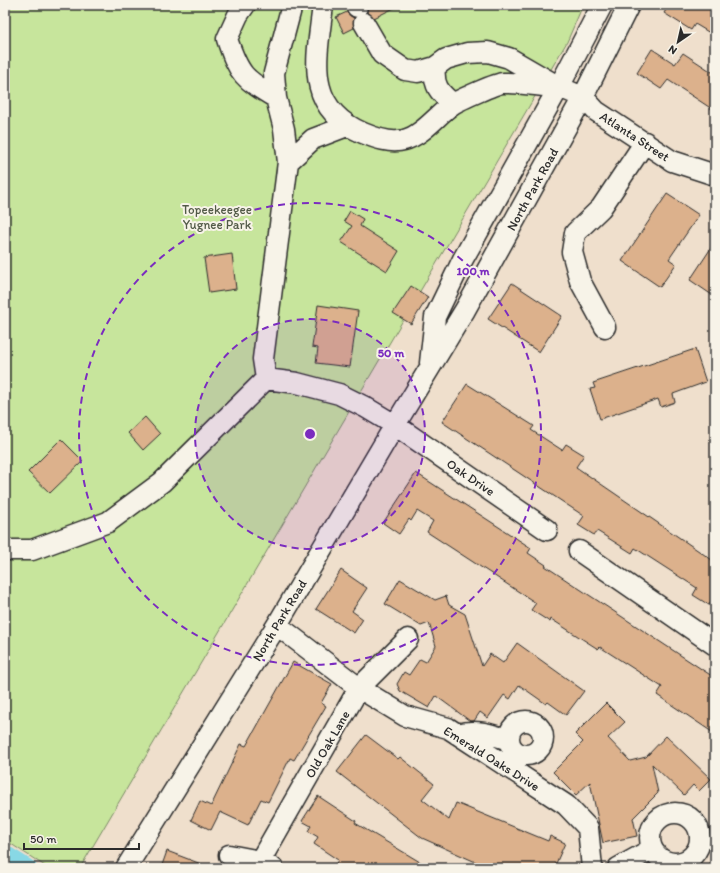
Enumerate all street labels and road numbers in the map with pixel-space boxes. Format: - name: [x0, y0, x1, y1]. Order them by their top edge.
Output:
- street label: Atlanta Street: [597, 108, 672, 165]
- street label: North Park Road: [504, 145, 561, 233]
- street label: Oak Drive: [444, 456, 498, 499]
- street label: North Park Road: [249, 577, 310, 664]
- street label: Old Oak Lane: [302, 708, 353, 781]
- street label: Emerald Oaks Drive: [441, 723, 542, 794]

